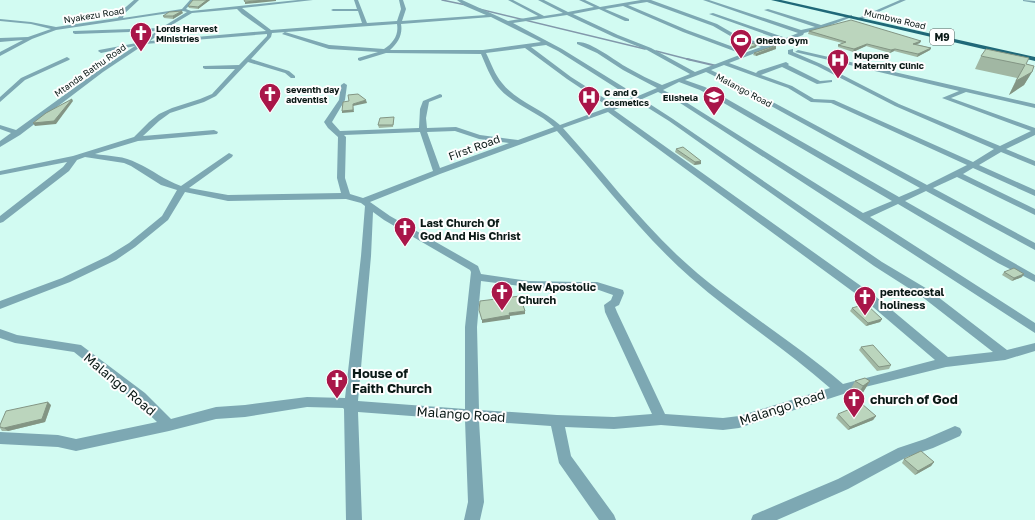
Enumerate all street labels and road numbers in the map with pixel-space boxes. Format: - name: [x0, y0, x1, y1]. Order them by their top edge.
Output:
- street label: Nyakezu Road: [63, 5, 125, 25]
- street label: Mumbwa Road: [863, 7, 927, 31]
- road number: M9: [930, 29, 954, 45]
- street label: Mtanda Bathu Road: [52, 41, 128, 99]
- street label: Malango Road: [714, 71, 774, 109]
- street label: First Road: [447, 132, 501, 162]
- street label: Malango Road: [81, 349, 159, 419]
- street label: Malango Road: [737, 386, 827, 428]
- street label: Malango Road: [416, 403, 506, 425]

